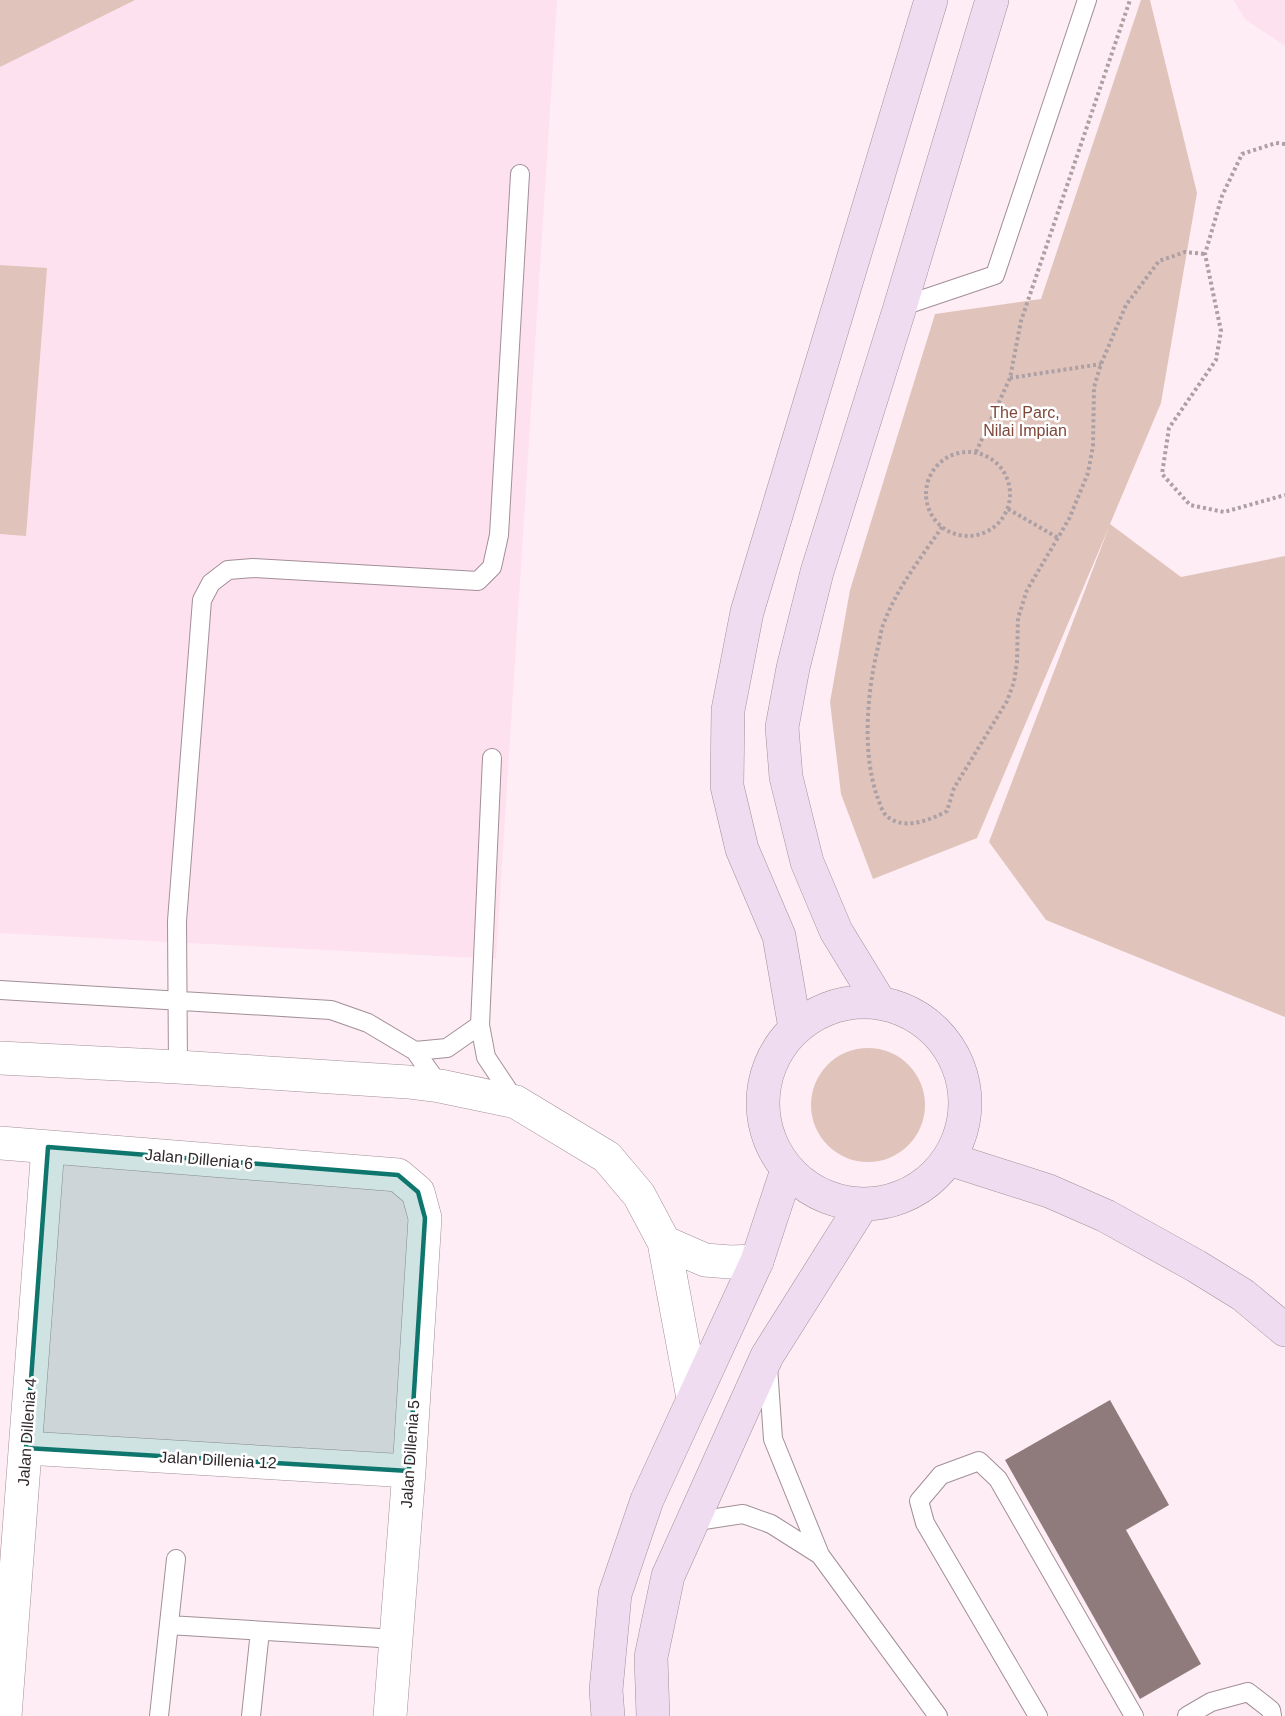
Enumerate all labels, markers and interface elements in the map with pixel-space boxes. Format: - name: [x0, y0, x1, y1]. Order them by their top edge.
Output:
- park label: The Parc, Nilai Impian: [983, 404, 1067, 439]
- street label: Jalan Dillenia 6: [144, 1146, 254, 1172]
- street label: Jalan Dillenia 4: [15, 1377, 39, 1487]
- street label: Jalan Dillenia 5: [398, 1399, 422, 1509]
- street label: Jalan Dillenia 12: [159, 1448, 277, 1472]

